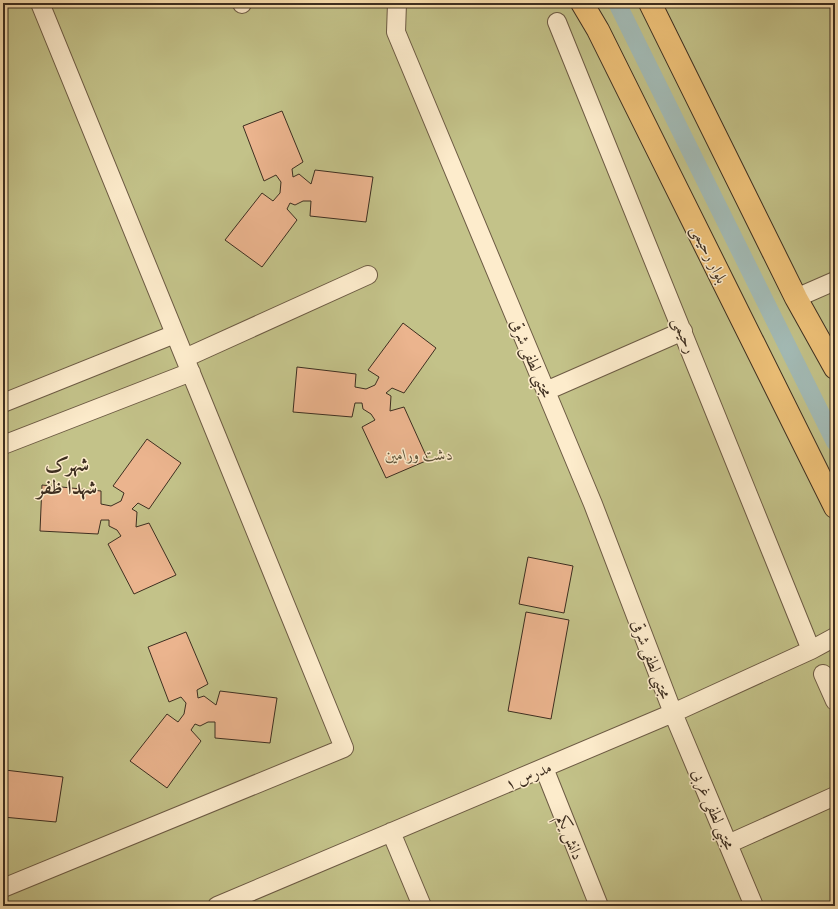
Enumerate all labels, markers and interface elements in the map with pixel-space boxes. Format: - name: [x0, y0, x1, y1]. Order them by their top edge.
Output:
- street label: بلوار رحیمی: [685, 221, 733, 287]
- street label: رحیمی: [667, 314, 701, 357]
- street label: مجتبی لطفی شرقی: [503, 316, 558, 402]
- park label: دشت ورامین: [385, 444, 453, 465]
- district label: شهرک شهدا ظفر: [35, 451, 97, 500]
- street label: مجتبی لطفی شرقی: [624, 616, 676, 703]
- street label: مدرس ۱: [502, 756, 555, 795]
- street label: مجتبی لطفی غربی: [684, 765, 740, 854]
- street label: دانش یکم: [548, 812, 589, 865]

